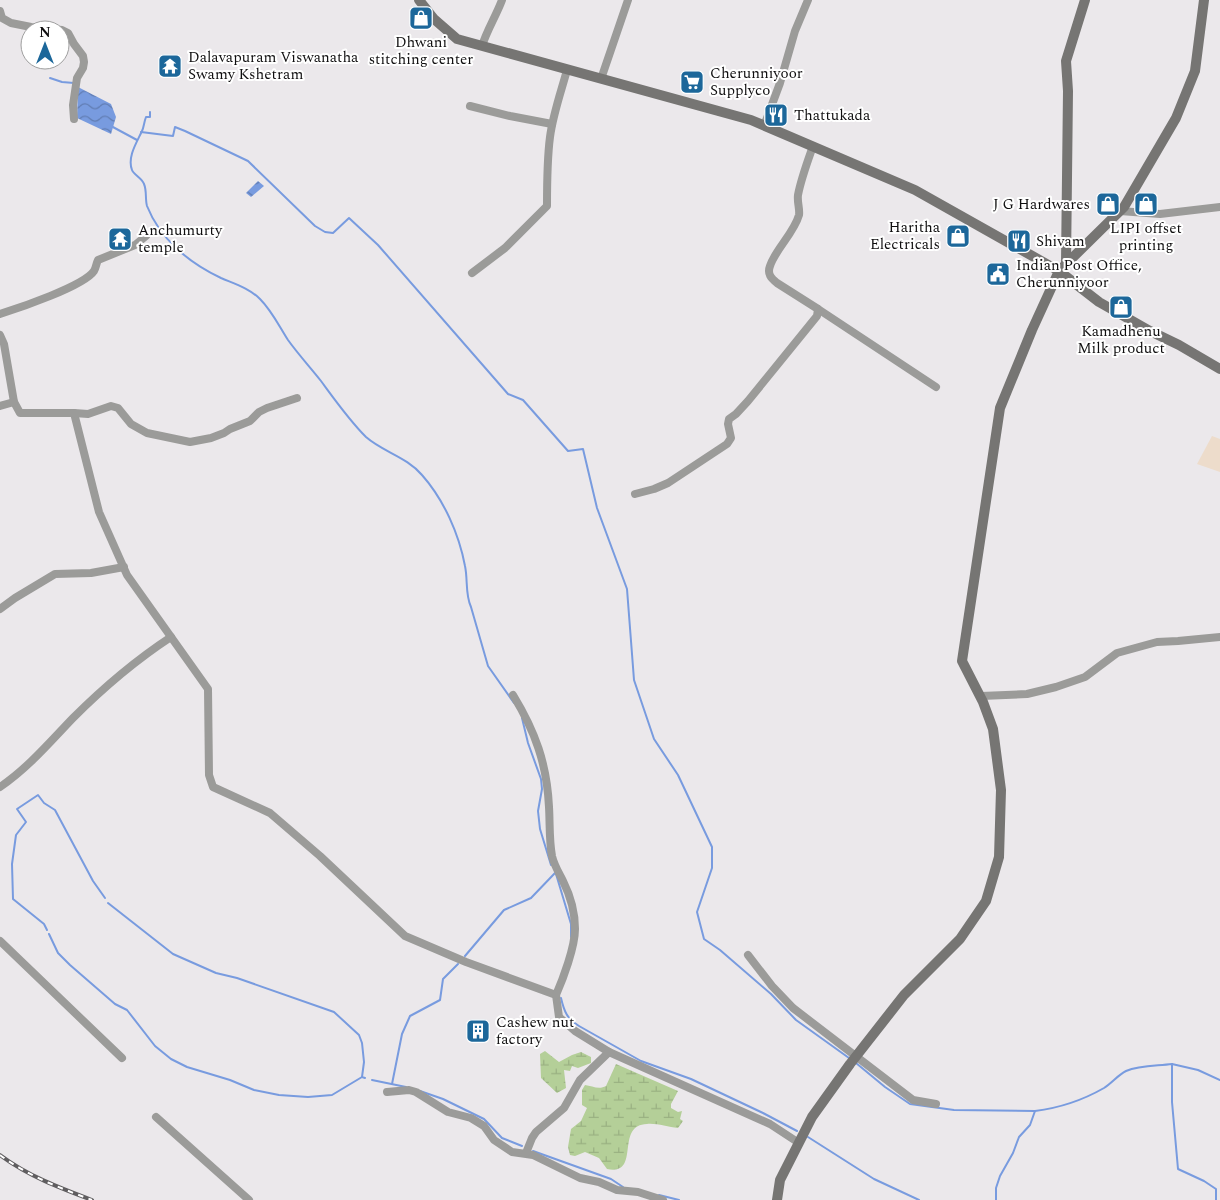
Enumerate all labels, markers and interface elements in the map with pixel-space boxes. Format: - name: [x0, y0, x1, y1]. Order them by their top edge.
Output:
- shop icon: Dhwani stitching center: [408, 5, 434, 31]
- north arrow: [20, 20, 70, 70]
- text: N: [39, 22, 51, 43]
- place label: Dhwani stitching center: [369, 31, 473, 71]
- place label: Dalavapuram Viswanatha Swamy Kshetram: [188, 46, 359, 86]
- temple icon: Dalavapuram Viswanatha Swamy Kshetram: [157, 53, 183, 79]
- place label: Cherunniyoor Supplyco: [710, 62, 803, 102]
- supermarket icon: Cherunniyoor Supplyco: [679, 69, 705, 95]
- restaurant icon: Thattukada: [763, 102, 789, 128]
- place label: Thattukada: [794, 104, 871, 127]
- shop icon: J G Hardwares: [1095, 191, 1121, 217]
- shop icon: LIPI offset printing: [1133, 191, 1159, 217]
- place label: J G Hardwares: [993, 193, 1090, 216]
- place label: Haritha Electricals: [870, 216, 941, 256]
- place label: LIPI offset printing: [1110, 217, 1182, 257]
- place label: Anchumurty temple: [138, 219, 223, 259]
- shop icon: Haritha Electricals: [945, 223, 971, 249]
- temple icon: Anchumurty temple: [107, 226, 133, 252]
- restaurant icon: Shivam: [1006, 228, 1032, 254]
- place label: Shivam: [1036, 230, 1085, 253]
- place label: Indian Post Office, Cherunniyoor: [1016, 254, 1142, 294]
- public building icon: Indian Post Office, Cherunniyoor: [985, 261, 1011, 287]
- shop icon: Kamadhenu Milk product: [1108, 294, 1134, 320]
- place label: Kamadhenu Milk product: [1077, 320, 1165, 360]
- place label: Cashew nut factory: [496, 1011, 574, 1051]
- building icon: Cashew nut factory: [465, 1018, 491, 1044]

